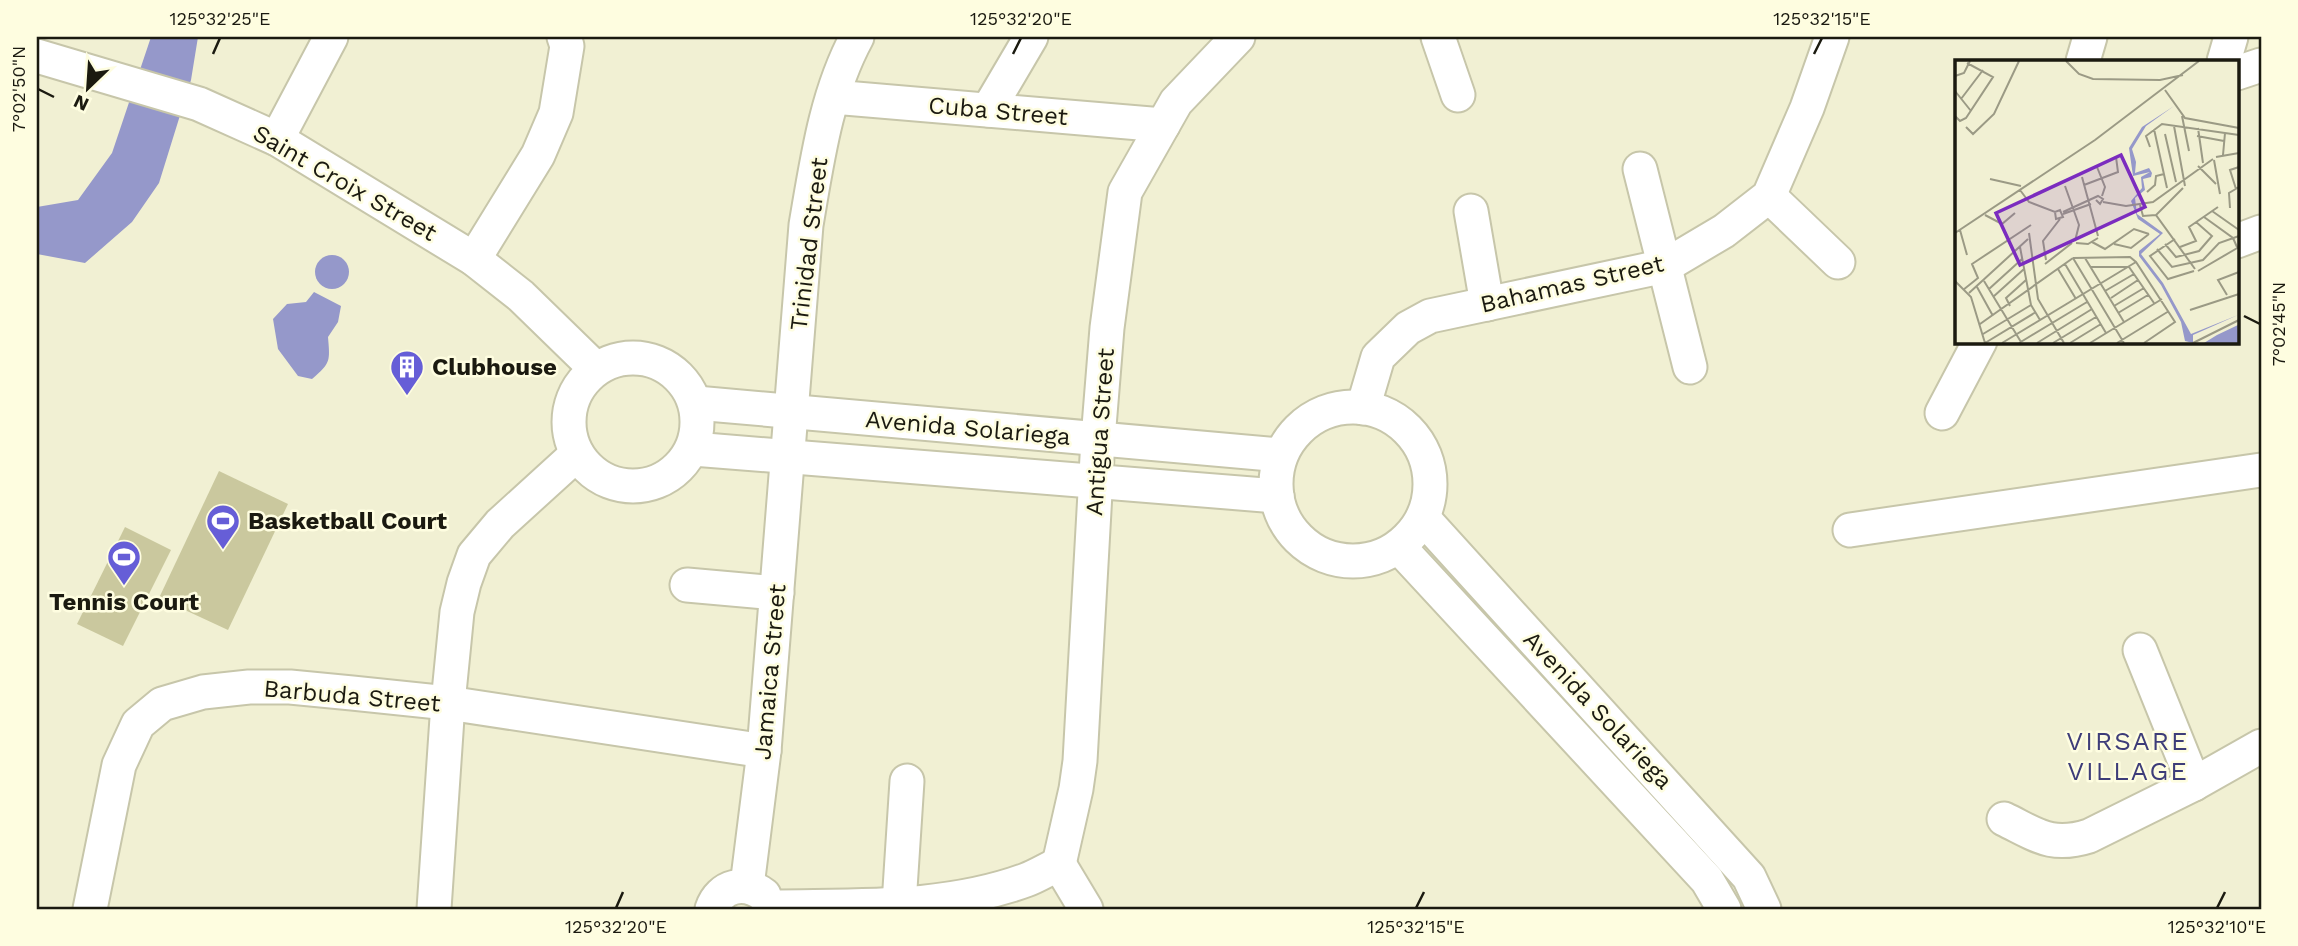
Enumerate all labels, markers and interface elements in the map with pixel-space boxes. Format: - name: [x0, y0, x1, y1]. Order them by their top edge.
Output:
- text: 125°32'25"E: [169, 8, 271, 29]
- text: 125°32'20"E: [970, 8, 1072, 29]
- text: 125°32'15"E: [1773, 8, 1871, 29]
- text: 7°02'50"N: [8, 46, 29, 132]
- north arrow: [52, 52, 122, 122]
- inset map: [1955, 60, 2238, 343]
- text: N: [70, 90, 92, 116]
- street label: Cuba Street: [927, 91, 1069, 131]
- street label: Saint Croix Street: [248, 119, 442, 247]
- street label: Trinidad Street: [784, 156, 834, 332]
- street label: Bahamas Street: [1478, 249, 1666, 319]
- text: 7°02'45"N: [2268, 282, 2289, 366]
- street label: Antigua Street: [1080, 347, 1120, 517]
- building icon: Clubhouse: [388, 348, 426, 397]
- place label: Clubhouse: [432, 353, 557, 381]
- street label: Avenida Solariega: [864, 405, 1072, 451]
- sports icon: Basketball Court: [204, 502, 242, 551]
- place label: Basketball Court: [248, 507, 448, 535]
- sports icon: Tennis Court: [105, 538, 143, 587]
- street label: Jamaica Street: [748, 583, 792, 761]
- place label: Tennis Court: [49, 588, 199, 616]
- street label: Avenida Solariega: [1518, 625, 1678, 795]
- street label: Barbuda Street: [262, 674, 442, 718]
- district label: VIRSARE VILLAGE: [2066, 726, 2190, 786]
- text: 125°32'20"E: [565, 916, 667, 937]
- text: 125°32'15"E: [1367, 916, 1465, 937]
- text: 125°32'10"E: [2168, 916, 2266, 937]

